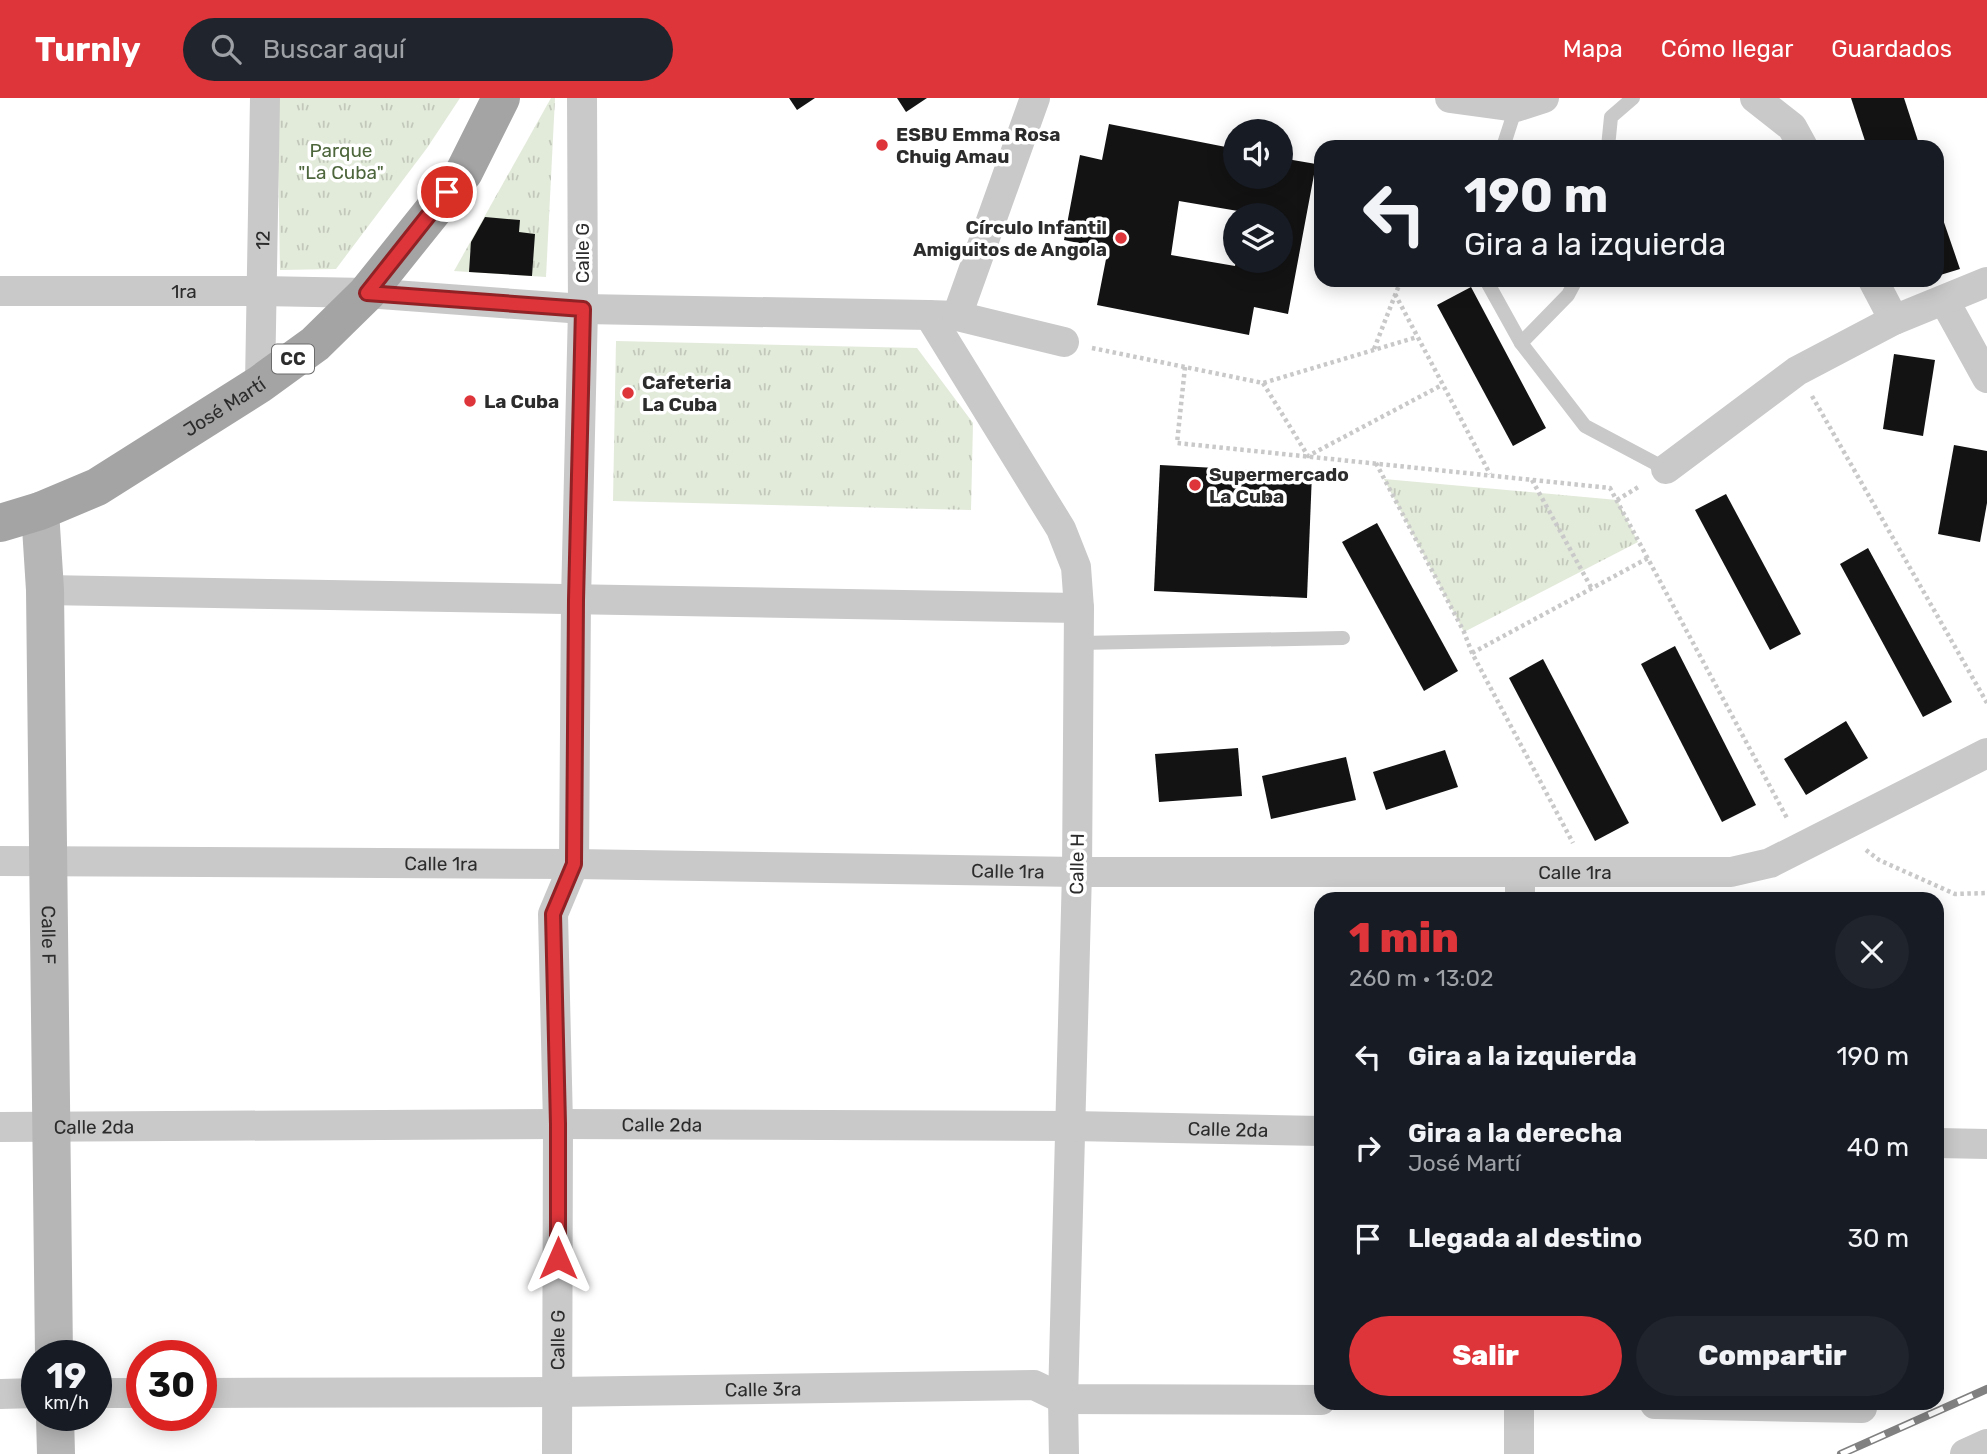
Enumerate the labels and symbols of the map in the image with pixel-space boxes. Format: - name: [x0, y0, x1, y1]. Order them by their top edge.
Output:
- place label: ESBU Emma Rosa Chuig Amau: [896, 123, 1060, 168]
- marker: ESBU Emma Rosa Chuig Amau: [874, 137, 890, 153]
- park label: Parque "La Cuba": [298, 139, 384, 184]
- pin: [417, 162, 477, 222]
- place label: Círculo Infantil Amiguitos de Angola: [913, 216, 1107, 261]
- street label: Calle G: [571, 223, 594, 283]
- street label: 12: [251, 230, 274, 250]
- marker: Círculo Infantil Amiguitos de Angola: [1113, 230, 1129, 246]
- street label: 1ra: [171, 280, 197, 303]
- road number: CC: [272, 344, 314, 374]
- place label: Cafeteria La Cuba: [642, 371, 731, 416]
- street label: José Martí: [179, 372, 271, 441]
- marker: Cafeteria La Cuba: [620, 385, 636, 401]
- place label: La Cuba: [484, 390, 559, 413]
- marker: La Cuba: [462, 393, 478, 409]
- place label: Supermercado La Cuba: [1209, 463, 1349, 508]
- marker: Supermercado La Cuba: [1187, 477, 1203, 493]
- street label: Calle H: [1065, 833, 1089, 895]
- street label: Calle 1ra: [404, 852, 478, 875]
- street label: Calle 1ra: [971, 859, 1045, 883]
- street label: Calle 1ra: [1538, 861, 1612, 884]
- street label: Calle F: [37, 905, 61, 964]
- street label: Calle 2da: [622, 1113, 702, 1136]
- street label: Calle 2da: [54, 1115, 134, 1138]
- street label: Calle 2da: [1187, 1117, 1269, 1141]
- position arrow: [521, 1221, 595, 1295]
- street label: Calle G: [546, 1310, 569, 1370]
- speed limit sign: 30: [126, 1340, 217, 1431]
- street label: Calle 3ra: [724, 1377, 801, 1401]

